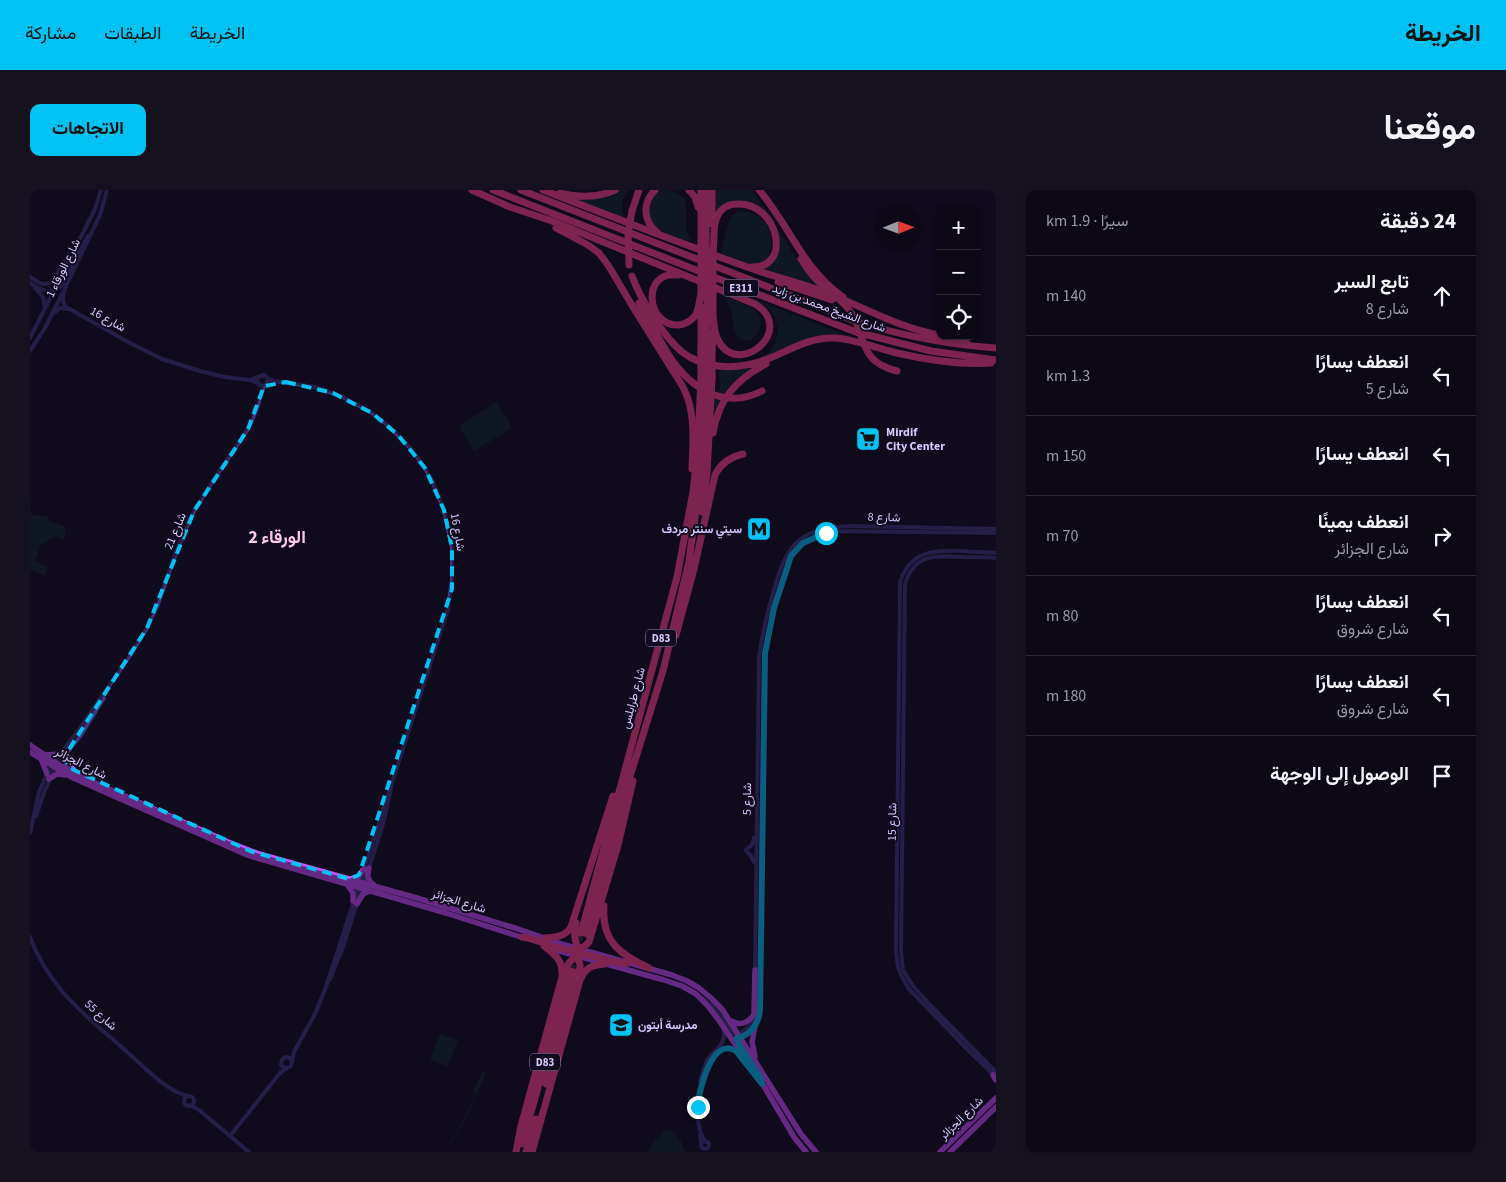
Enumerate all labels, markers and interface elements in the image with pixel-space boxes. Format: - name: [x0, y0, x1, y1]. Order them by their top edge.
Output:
- text: الخريطة: [1405, 16, 1481, 51]
- text: مشاركة: [25, 21, 76, 46]
- text: الطبقات: [104, 21, 161, 46]
- text: الخريطة: [189, 21, 245, 46]
- text: موقعنا: [1383, 103, 1476, 153]
- button: الاتجاهات: [30, 104, 146, 156]
- north arrow: [876, 205, 921, 250]
- map controls: [936, 205, 981, 340]
- button: +: [936, 205, 981, 250]
- text: 24 دقيقة: [1380, 206, 1456, 236]
- text: سيرًا · 1.9 km: [1046, 210, 1128, 232]
- street label: شارع الورقاء 1: [42, 236, 85, 300]
- button: −: [936, 250, 981, 295]
- text: تابع السير: [1334, 269, 1409, 296]
- road number: E311: [724, 280, 758, 296]
- street label: شارع الشيخ محمد بن زايد: [770, 280, 888, 337]
- icon: ahead: [1428, 282, 1456, 310]
- text: 140 m: [1046, 285, 1086, 307]
- button: locate: [936, 295, 981, 340]
- text: شارع 8: [1366, 298, 1409, 320]
- street label: شارع 16: [87, 303, 129, 336]
- text: انعطف يسارًا: [1315, 349, 1409, 376]
- icon: left: [1428, 362, 1456, 390]
- text: 1.3 km: [1046, 365, 1090, 387]
- text: شارع 5: [1366, 378, 1409, 400]
- place label: Mirdif City Center: [886, 424, 945, 455]
- supermarket icon: Mirdif City Center: [855, 426, 881, 452]
- text: انعطف يسارًا: [1315, 441, 1409, 468]
- icon: left: [1428, 442, 1456, 470]
- text: 150 m: [1046, 445, 1086, 467]
- street label: شارع 8: [867, 508, 901, 527]
- text: انعطف يمينًا: [1318, 509, 1409, 536]
- street label: شارع 21: [160, 510, 191, 552]
- street label: شارع 16: [446, 512, 469, 553]
- metro station icon: سيتي سنتر مردف: [746, 516, 772, 542]
- place label: سيتي سنتر مردف: [661, 521, 742, 539]
- route start: [815, 522, 838, 545]
- icon: right: [1428, 522, 1456, 550]
- district label: الورقاء 2: [248, 525, 306, 550]
- text: 70 m: [1046, 525, 1078, 547]
- text: شارع الجزائر: [1335, 538, 1409, 560]
- text: انعطف يسارًا: [1315, 589, 1409, 616]
- icon: left: [1428, 602, 1456, 630]
- text: 80 m: [1046, 605, 1078, 627]
- text: شارع شروق: [1337, 618, 1409, 640]
- road number: D83: [646, 629, 676, 646]
- street label: شارع طرابلس: [617, 665, 650, 731]
- text: انعطف يسارًا: [1315, 669, 1409, 696]
- icon: left: [1428, 682, 1456, 710]
- text: 180 m: [1046, 685, 1086, 707]
- text: شارع شروق: [1337, 698, 1409, 720]
- street label: شارع الجزائر: [51, 743, 110, 784]
- text: الوصول إلى الوجهة: [1270, 761, 1409, 788]
- icon: arrive: [1428, 762, 1456, 790]
- street label: شارع 5: [739, 783, 756, 815]
- street label: شارع 15: [884, 803, 901, 841]
- street label: شارع الجزائر: [429, 885, 488, 918]
- street label: شارع 55: [81, 996, 121, 1035]
- school or university icon: مدرسة أبتون: [608, 1012, 634, 1038]
- place label: مدرسة أبتون: [638, 1017, 698, 1034]
- road number: D83: [530, 1054, 560, 1070]
- street label: شارع الجزائر: [935, 1093, 987, 1145]
- route end: [687, 1096, 710, 1119]

